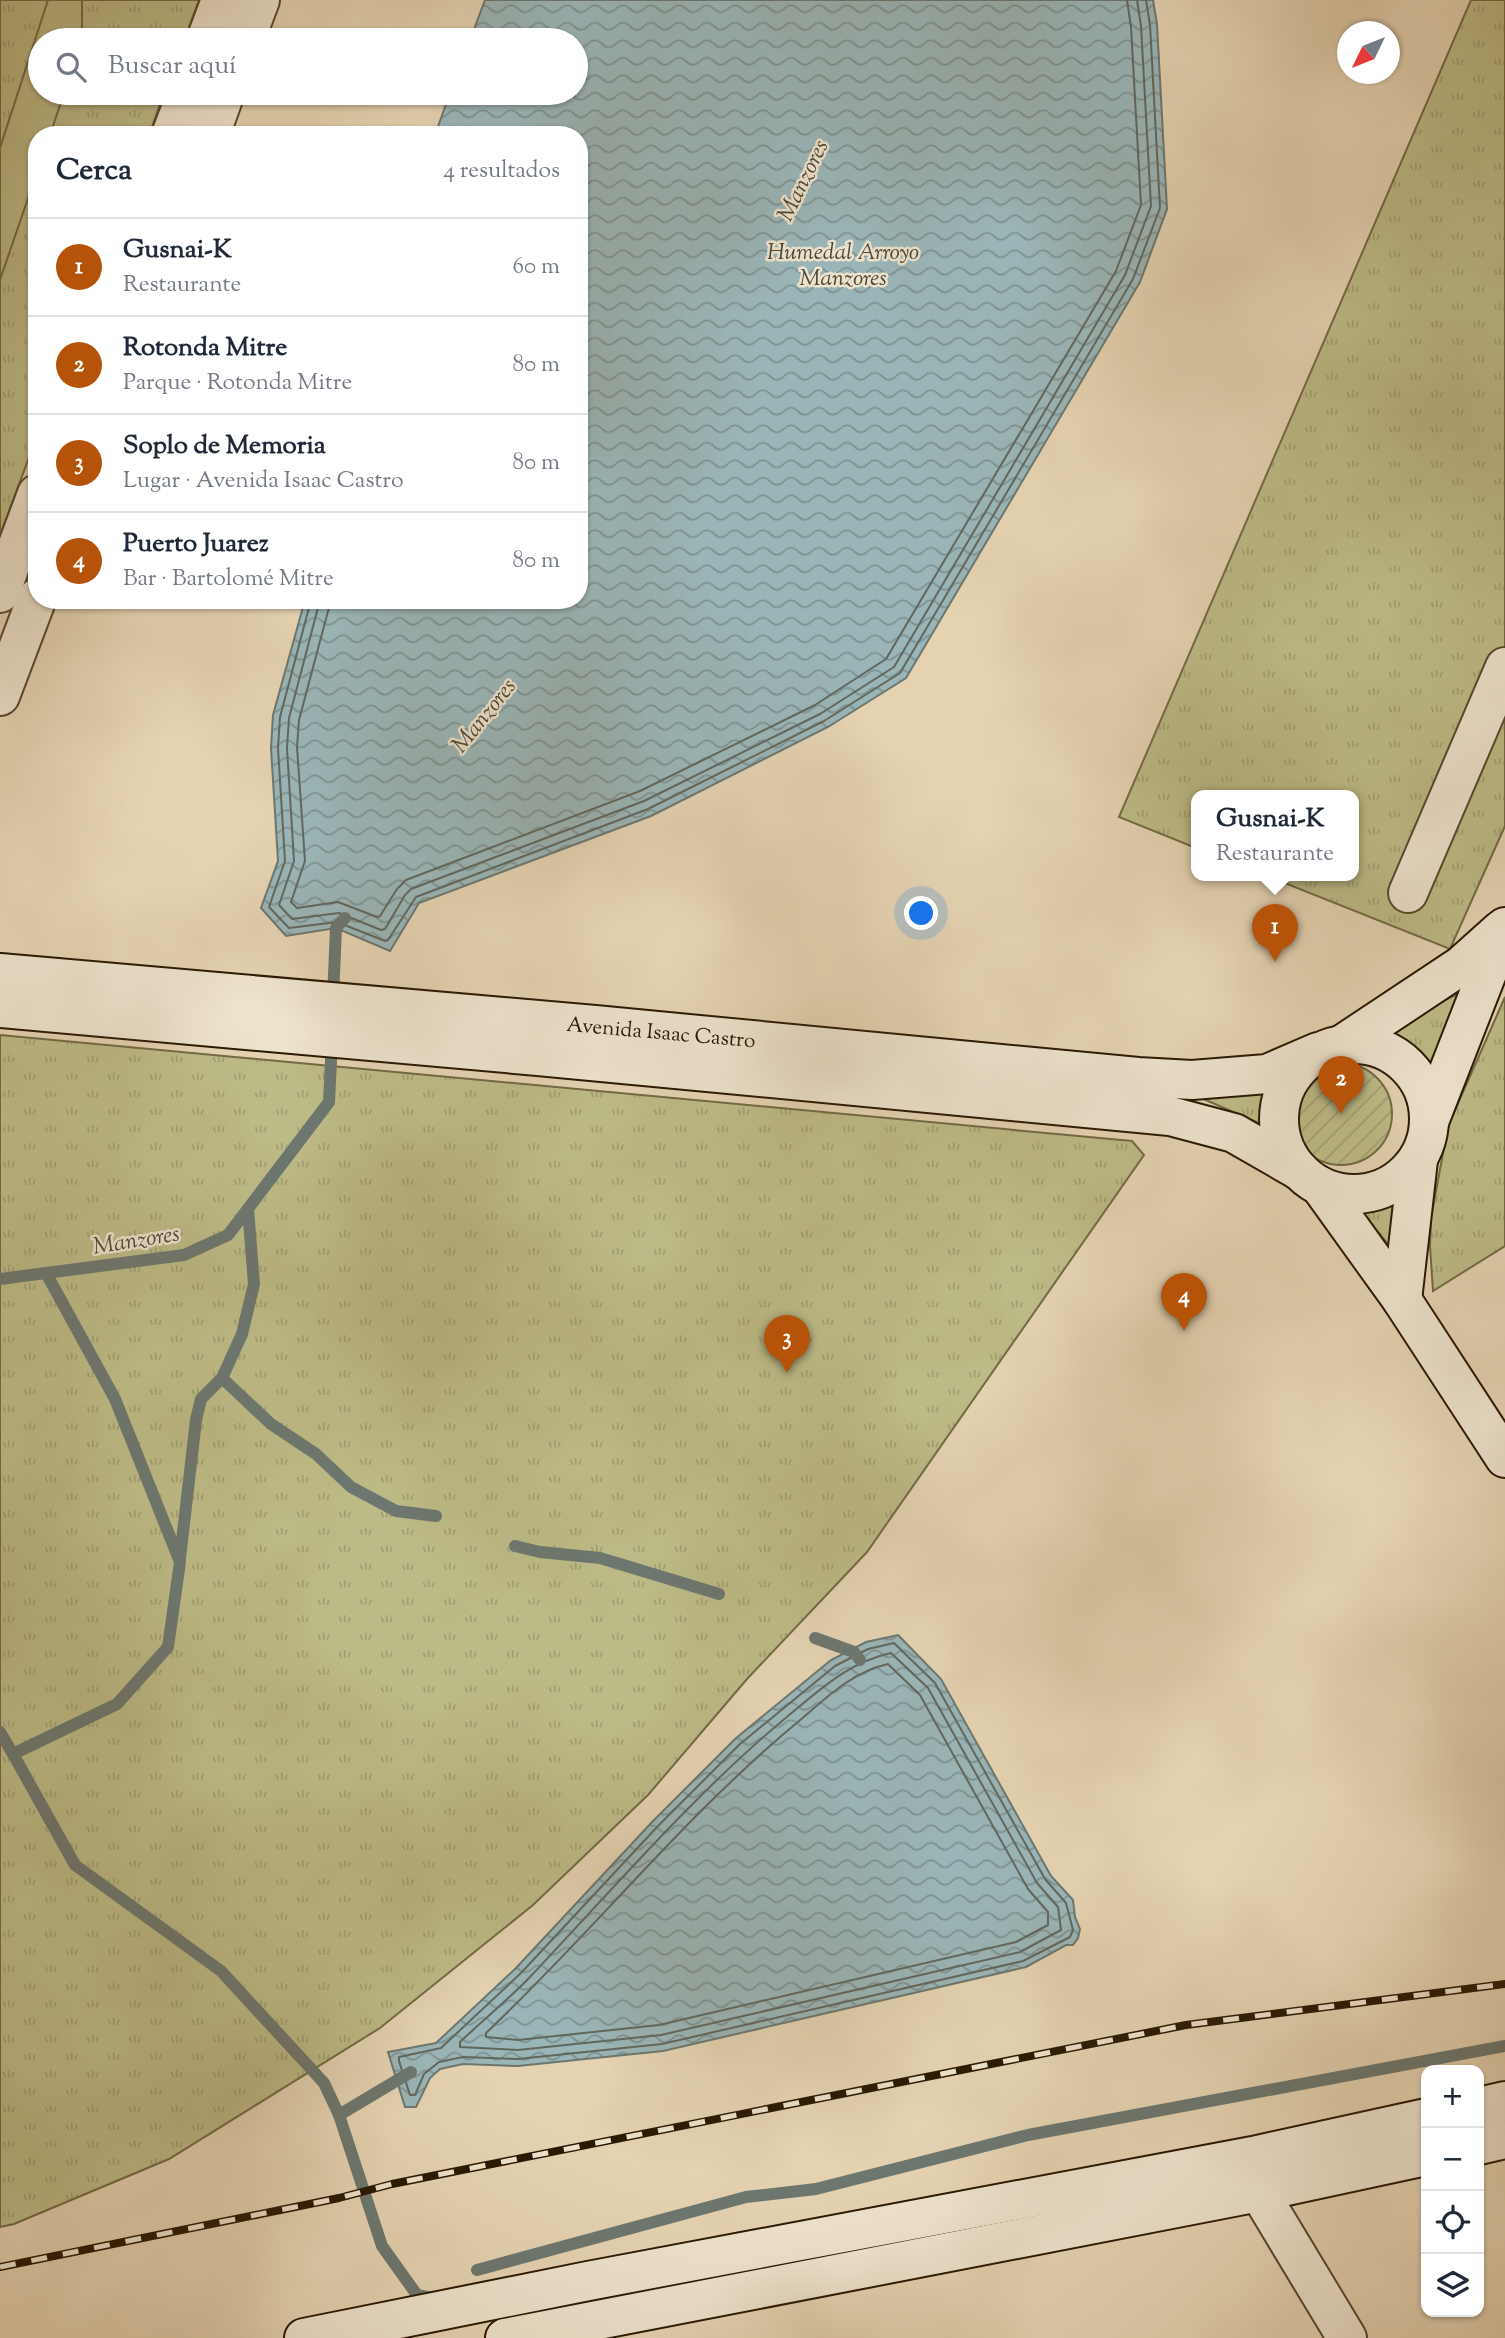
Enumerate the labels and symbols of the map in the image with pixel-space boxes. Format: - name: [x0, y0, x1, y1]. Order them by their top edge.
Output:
- north arrow: [1337, 21, 1400, 84]
- water label: Manzores: [770, 135, 838, 228]
- water label: Humedal Arroyo Manzores: [767, 237, 919, 296]
- water label: Manzores: [445, 672, 525, 761]
- your location: [904, 896, 938, 930]
- pin: 1: [1252, 904, 1298, 962]
- street label: Avenida Isaac Castro: [565, 1011, 757, 1057]
- pin: 2: [1318, 1056, 1364, 1114]
- water label: Manzores: [91, 1218, 182, 1265]
- pin: 4: [1161, 1273, 1207, 1331]
- pin: 3: [764, 1315, 810, 1373]

